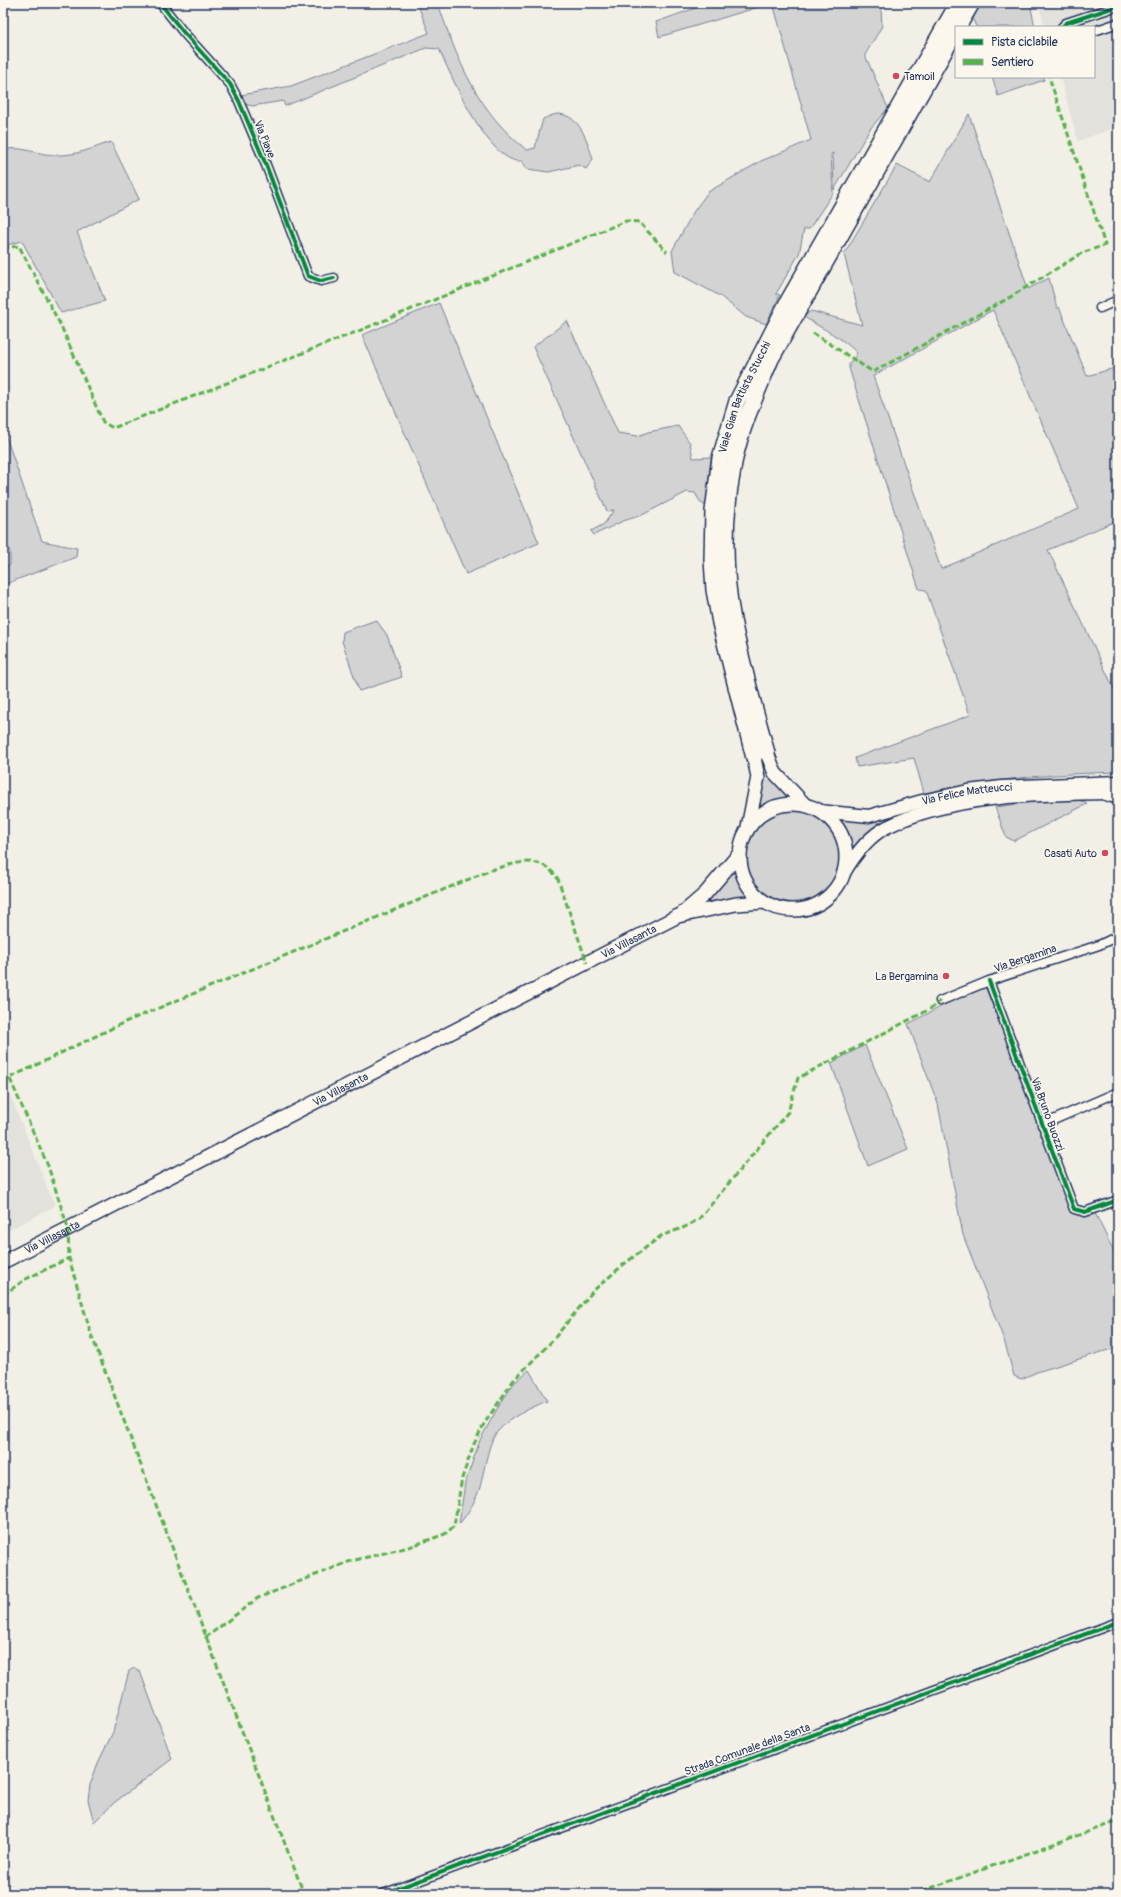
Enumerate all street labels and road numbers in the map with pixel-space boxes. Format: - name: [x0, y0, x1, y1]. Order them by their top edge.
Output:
- street label: Via Piave: [251, 118, 278, 160]
- street label: Viale Gian Battista Stucchi: [716, 339, 773, 455]
- street label: Via Felice Matteucci: [921, 781, 1012, 808]
- street label: Via Villasanta: [599, 922, 659, 961]
- street label: Via Bergamina: [992, 942, 1058, 975]
- street label: Via Villasanta: [311, 1070, 370, 1109]
- street label: Via Bruno Buozzi: [1028, 1076, 1067, 1153]
- street label: Via Villasanta: [22, 1218, 82, 1257]
- street label: Strada Comunale della Santa: [683, 1721, 812, 1778]

